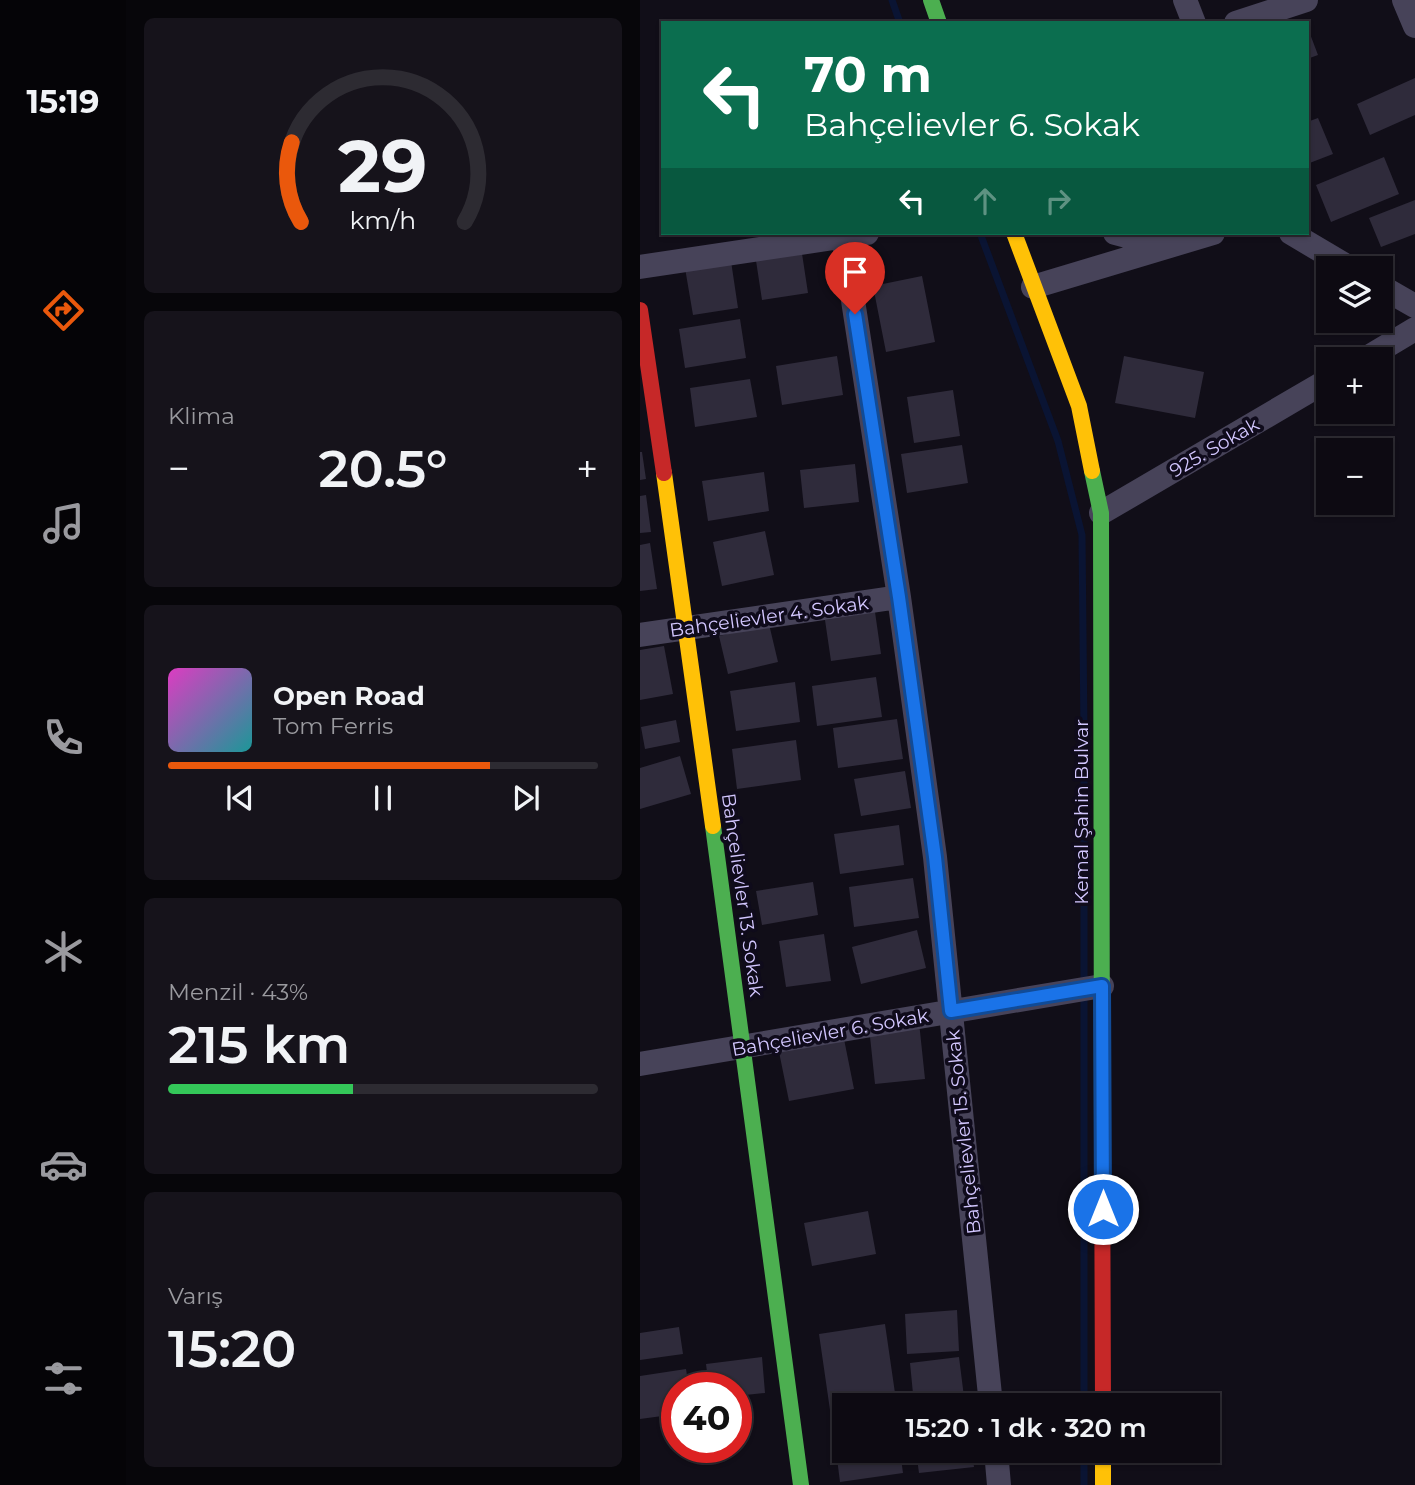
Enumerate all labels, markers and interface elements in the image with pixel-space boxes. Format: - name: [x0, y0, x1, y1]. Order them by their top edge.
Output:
- text: 70 m: [804, 45, 932, 104]
- icon: left: [689, 49, 780, 140]
- text: 15:19: [27, 82, 99, 121]
- text: Bahçelievler 6. Sokak: [804, 105, 1140, 144]
- text: 29: [338, 122, 428, 210]
- icon: left: [893, 182, 931, 220]
- icon: ahead: [966, 182, 1004, 220]
- icon: right: [1039, 182, 1077, 220]
- text: km/h: [350, 205, 416, 235]
- pin: [825, 242, 885, 314]
- icon: arrive: [836, 253, 874, 291]
- map controls: [1316, 256, 1393, 515]
- button: layers: [1316, 256, 1393, 333]
- icon: directions: [39, 286, 88, 335]
- button: +: [1316, 347, 1393, 424]
- text: Klima: [168, 402, 235, 430]
- street label: 925. Sokak: [1165, 412, 1264, 482]
- text: 20.5°: [319, 437, 447, 500]
- button: −: [1316, 438, 1393, 515]
- text: −: [168, 445, 190, 492]
- text: +: [576, 445, 598, 492]
- icon: music: [39, 499, 88, 548]
- street label: Bahçelievler 4. Sokak: [668, 591, 871, 642]
- text: Open Road: [273, 680, 425, 712]
- text: Tom Ferris: [273, 712, 393, 740]
- icon: phone: [39, 713, 88, 762]
- street label: Kemal Şahin Bulvar: [1070, 719, 1093, 905]
- icon: previous: [221, 779, 259, 817]
- icon: pause: [364, 779, 402, 817]
- icon: next: [507, 779, 545, 817]
- street label: Bahçelievler 13. Sokak: [717, 792, 768, 999]
- icon: climate: [39, 927, 88, 976]
- text: Menzil · 43%: [168, 978, 308, 1006]
- street label: Bahçelievler 6. Sokak: [730, 1004, 931, 1061]
- text: 215 km: [168, 1013, 350, 1076]
- street label: Bahçelievler 15. Sokak: [941, 1028, 986, 1235]
- icon: car: [39, 1140, 88, 1189]
- position arrow: [1066, 1172, 1140, 1246]
- text: Varış: [168, 1282, 223, 1310]
- text: 15:20: [168, 1317, 296, 1380]
- icon: filters: [39, 1354, 88, 1403]
- speed limit sign: 40: [661, 1372, 752, 1463]
- text: 15:20 · 1 dk · 320 m: [905, 1412, 1147, 1444]

